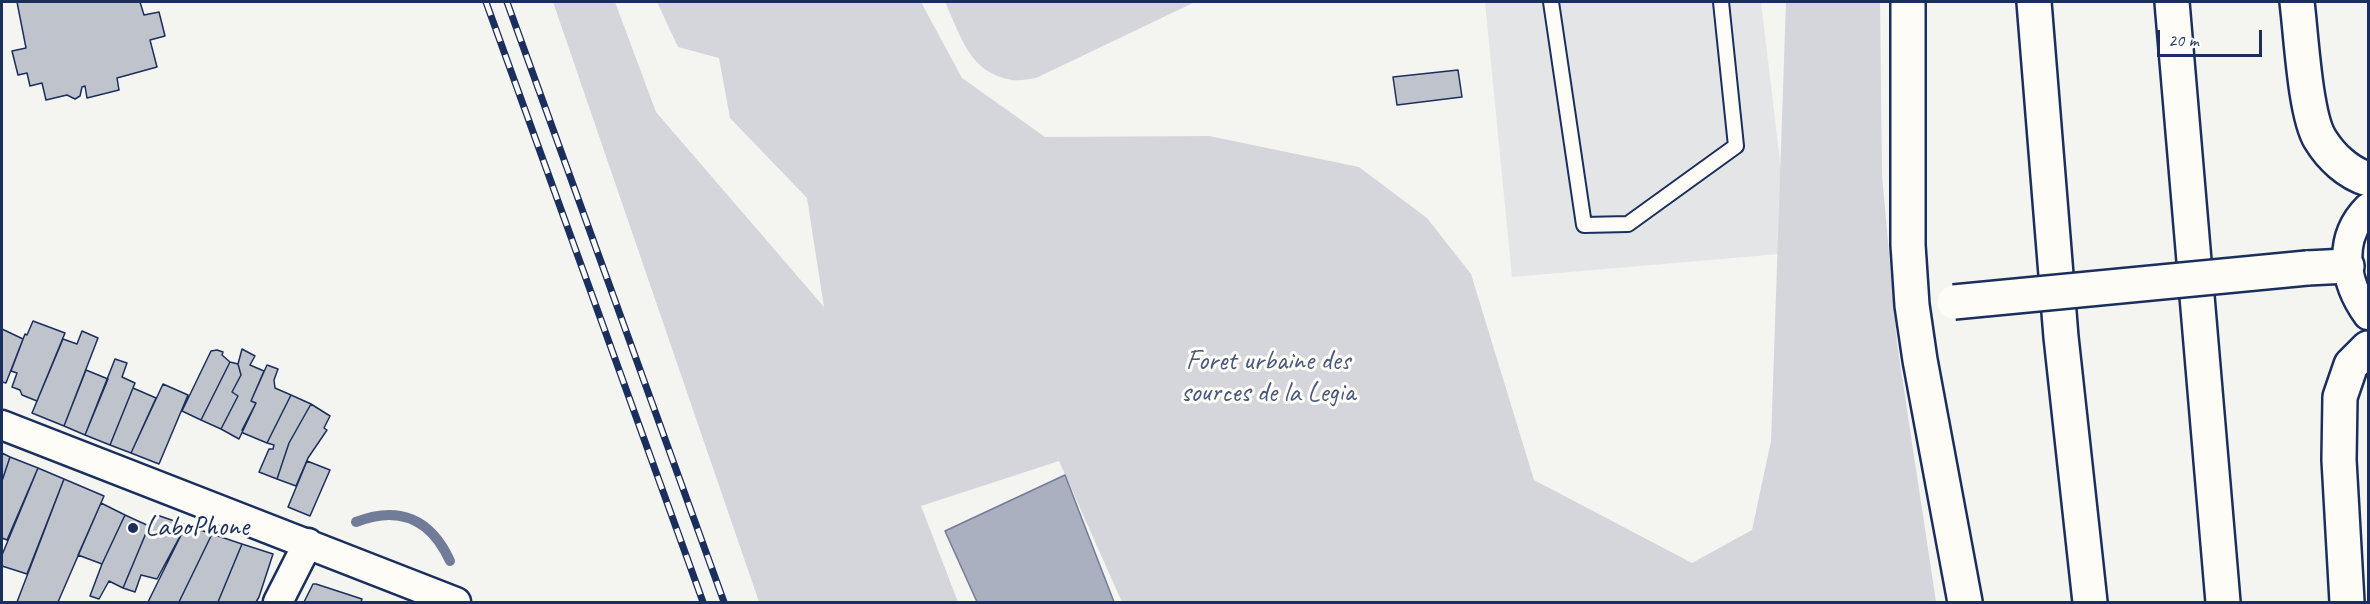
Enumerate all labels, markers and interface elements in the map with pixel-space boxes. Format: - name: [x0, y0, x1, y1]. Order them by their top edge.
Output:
- scale bar: [2160, 18, 2265, 56]
- text: 20 m: [2168, 29, 2199, 51]
- park label: Foret urbaine des sources de la Legia: [1181, 345, 1355, 411]
- place label: LaboPhone: [145, 511, 249, 545]
- marker: LaboPhone: [126, 521, 140, 535]

